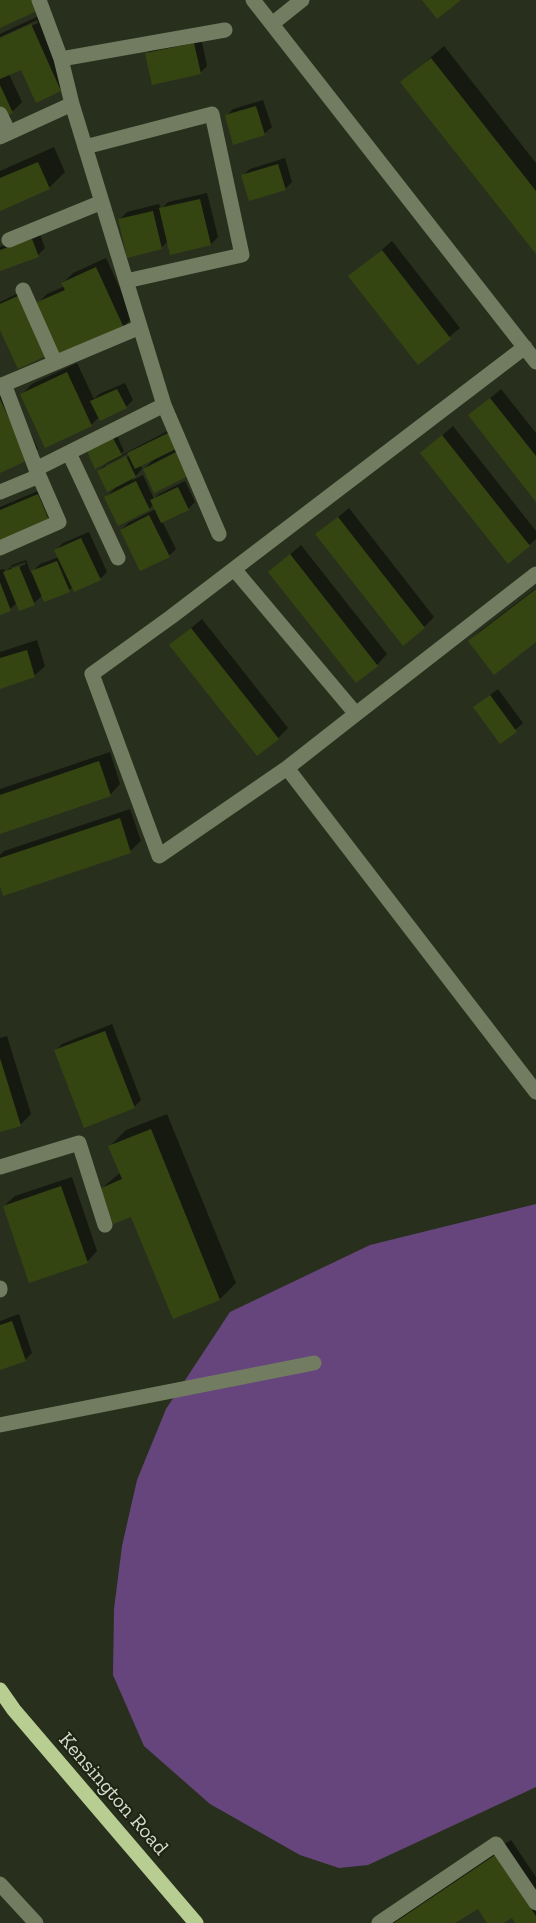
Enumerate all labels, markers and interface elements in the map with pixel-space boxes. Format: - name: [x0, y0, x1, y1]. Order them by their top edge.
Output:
- street label: Kensington Road: [53, 1728, 173, 1860]

